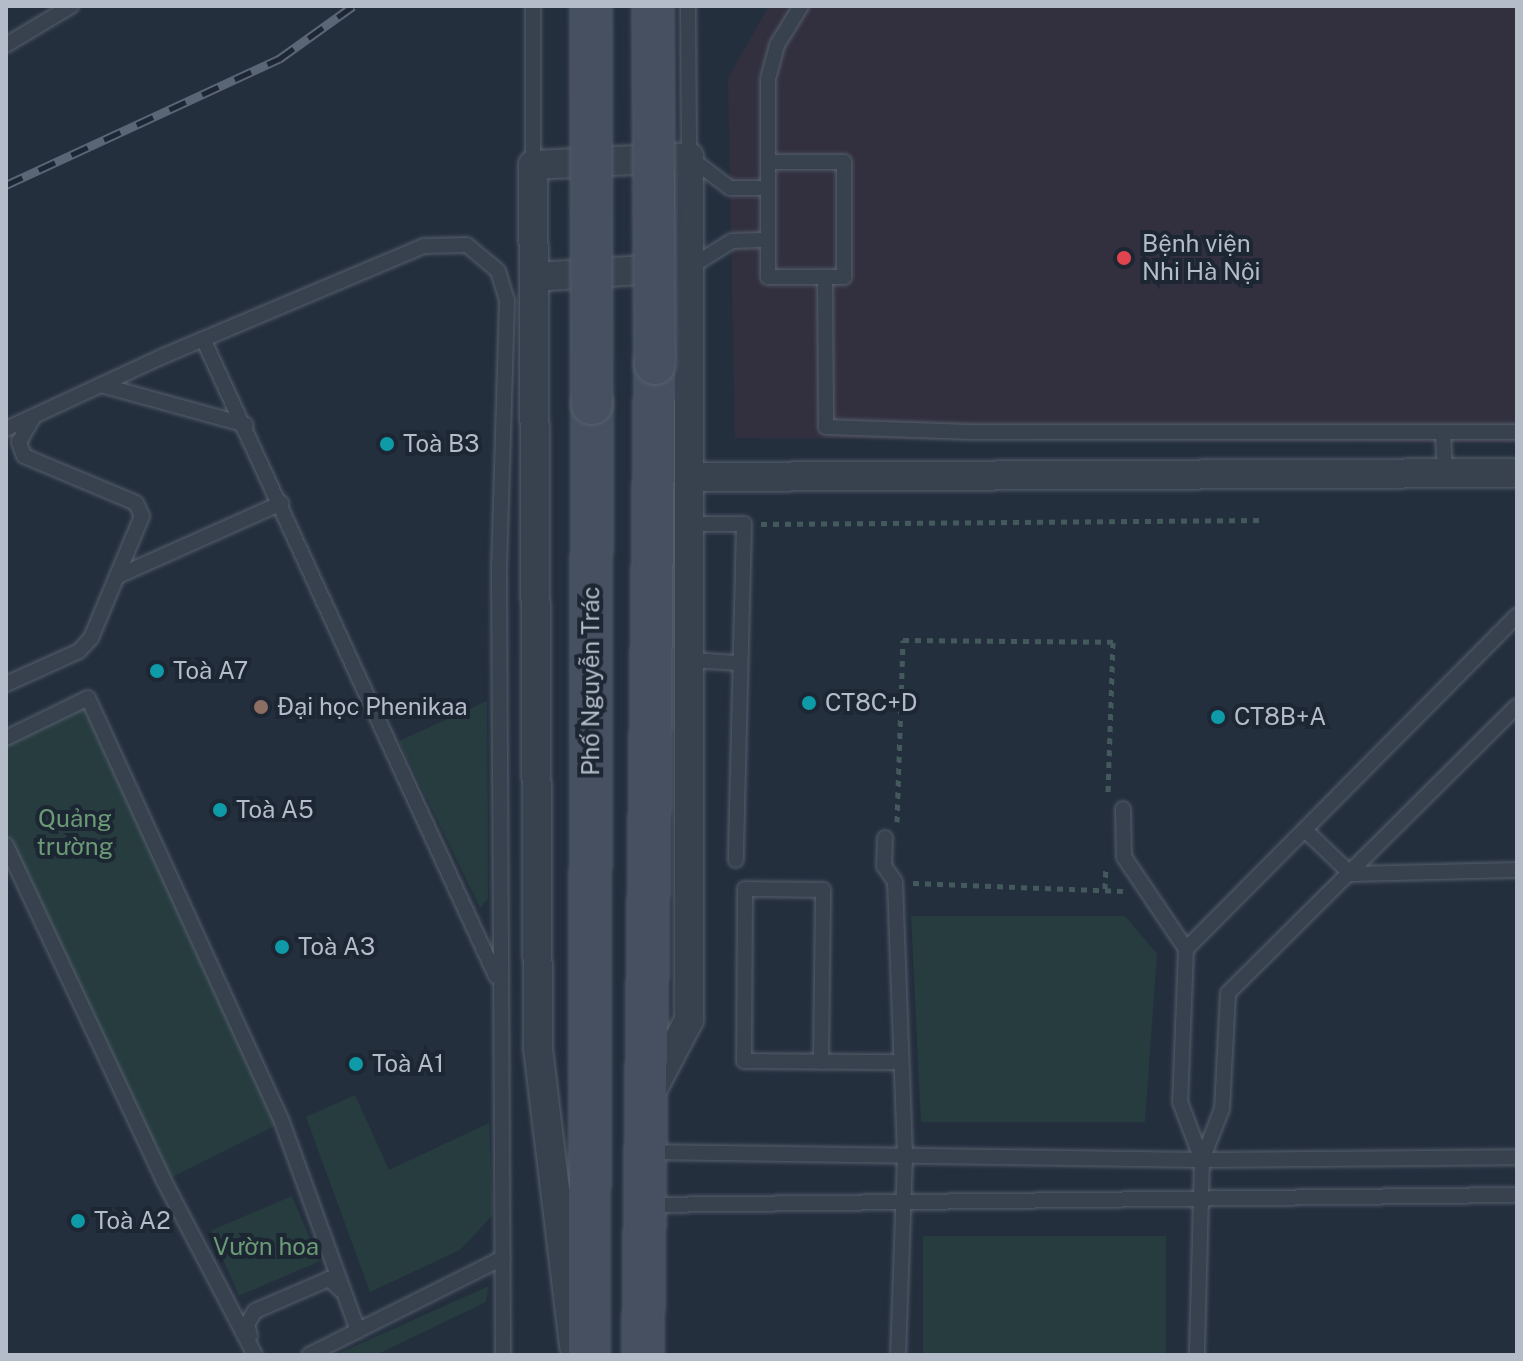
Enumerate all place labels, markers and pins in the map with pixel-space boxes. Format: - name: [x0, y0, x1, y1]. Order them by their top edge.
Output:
- place label: Bệnh viện Nhi Hà Nội: [1142, 230, 1261, 286]
- marker: Bệnh viện Nhi Hà Nội: [1113, 247, 1135, 269]
- place label: Toà B3: [403, 430, 479, 458]
- marker: Toà B3: [378, 435, 396, 453]
- place label: Toà A7: [173, 657, 248, 685]
- marker: Toà A7: [148, 662, 166, 680]
- place label: CT8C+D: [825, 689, 917, 717]
- place label: Đại học Phenikaa: [277, 693, 468, 721]
- marker: CT8C+D: [800, 694, 818, 712]
- marker: Đại học Phenikaa: [252, 698, 270, 716]
- place label: CT8B+A: [1234, 703, 1326, 731]
- marker: CT8B+A: [1209, 708, 1227, 726]
- place label: Toà A5: [236, 796, 314, 824]
- marker: Toà A5: [211, 801, 229, 819]
- place label: Toà A3: [298, 933, 375, 961]
- marker: Toà A3: [273, 938, 291, 956]
- place label: Toà A1: [372, 1050, 444, 1078]
- marker: Toà A1: [347, 1055, 365, 1073]
- place label: Toà A2: [94, 1207, 170, 1235]
- marker: Toà A2: [69, 1212, 87, 1230]

